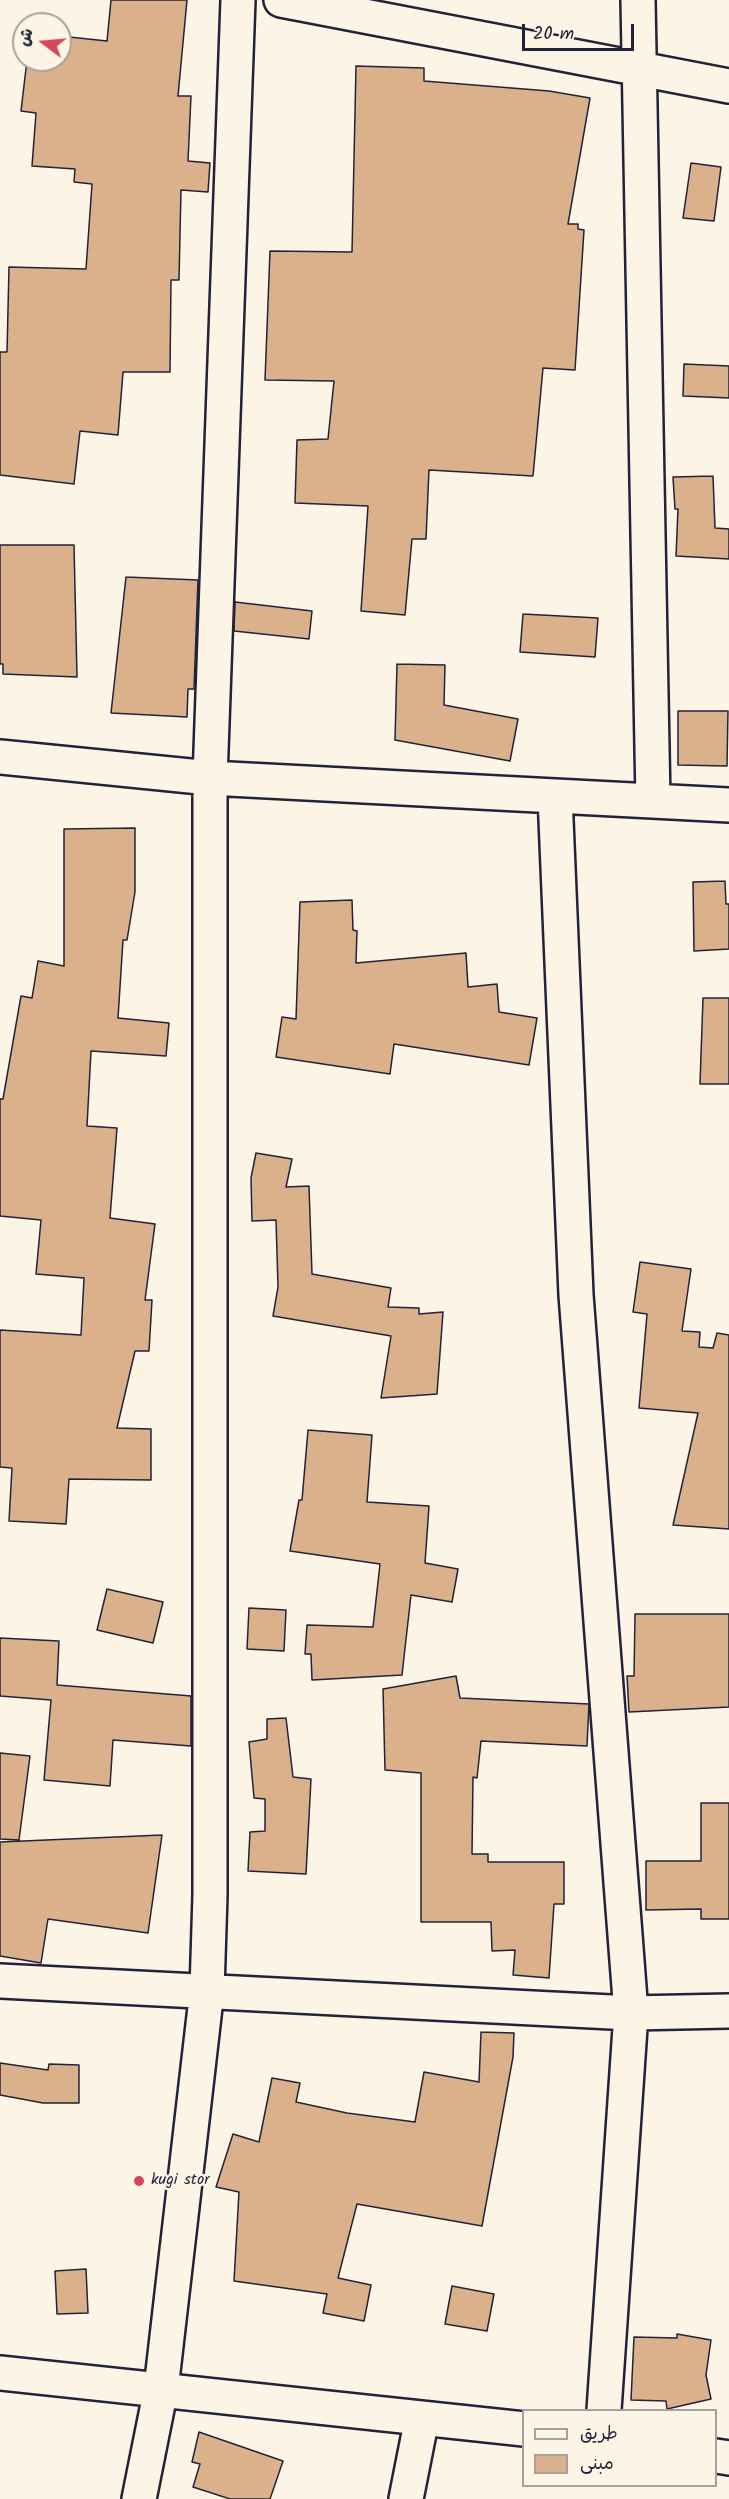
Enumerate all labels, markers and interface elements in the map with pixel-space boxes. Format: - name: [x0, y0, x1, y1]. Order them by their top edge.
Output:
- north arrow: [12, 12, 72, 72]
- scale bar: [525, 12, 638, 50]
- text: 20 m: [533, 20, 574, 49]
- text: ش: [12, 26, 41, 49]
- place label: kugi stor: [151, 2171, 210, 2191]
- marker: kugi stor: [132, 2174, 146, 2188]
- legend: [522, 2409, 717, 2487]
- text: طريق: [580, 2420, 618, 2449]
- text: مبنى: [580, 2450, 614, 2479]

